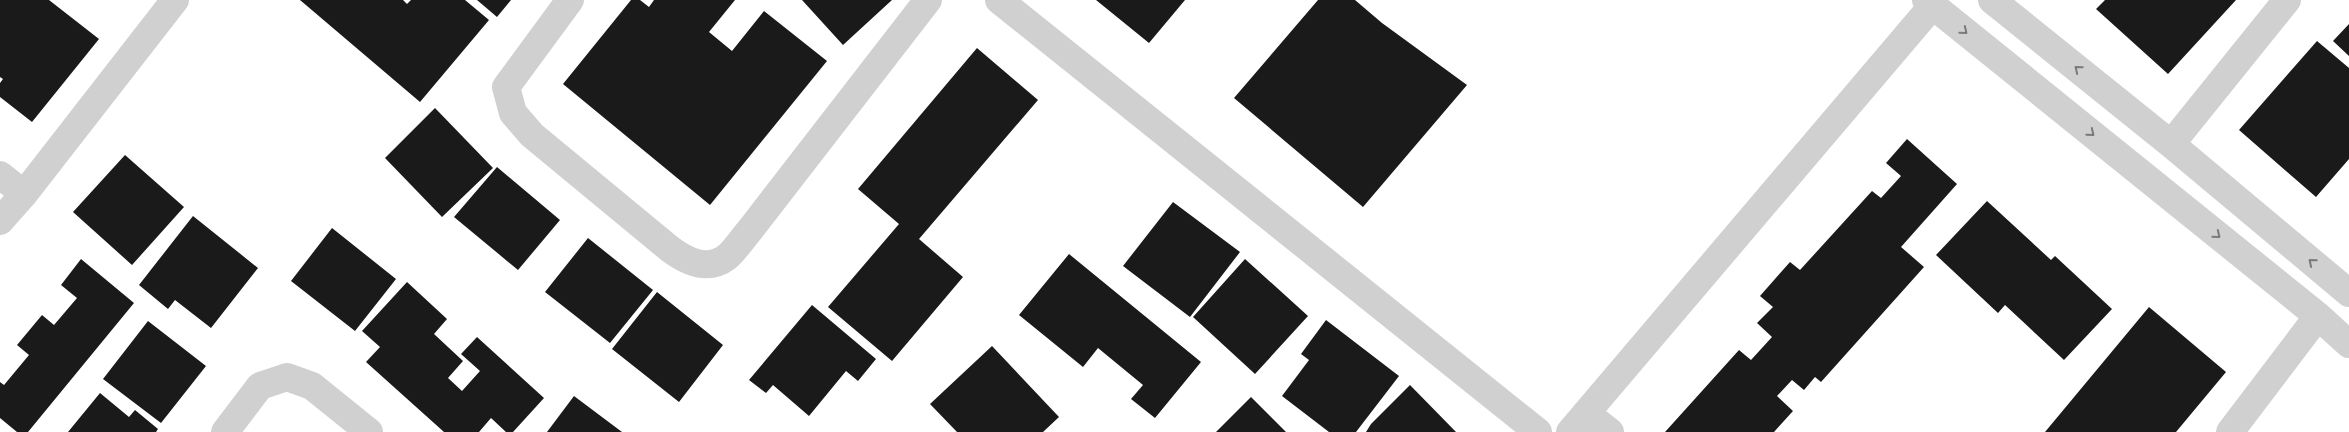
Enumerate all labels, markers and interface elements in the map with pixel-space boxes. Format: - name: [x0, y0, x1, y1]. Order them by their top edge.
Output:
- one-way arrow: [1958, 25, 1967, 33]
- one-way arrow: [2075, 67, 2084, 75]
- one-way arrow: [2085, 127, 2094, 135]
- one-way arrow: [2211, 229, 2220, 237]
- one-way arrow: [2308, 258, 2317, 267]

